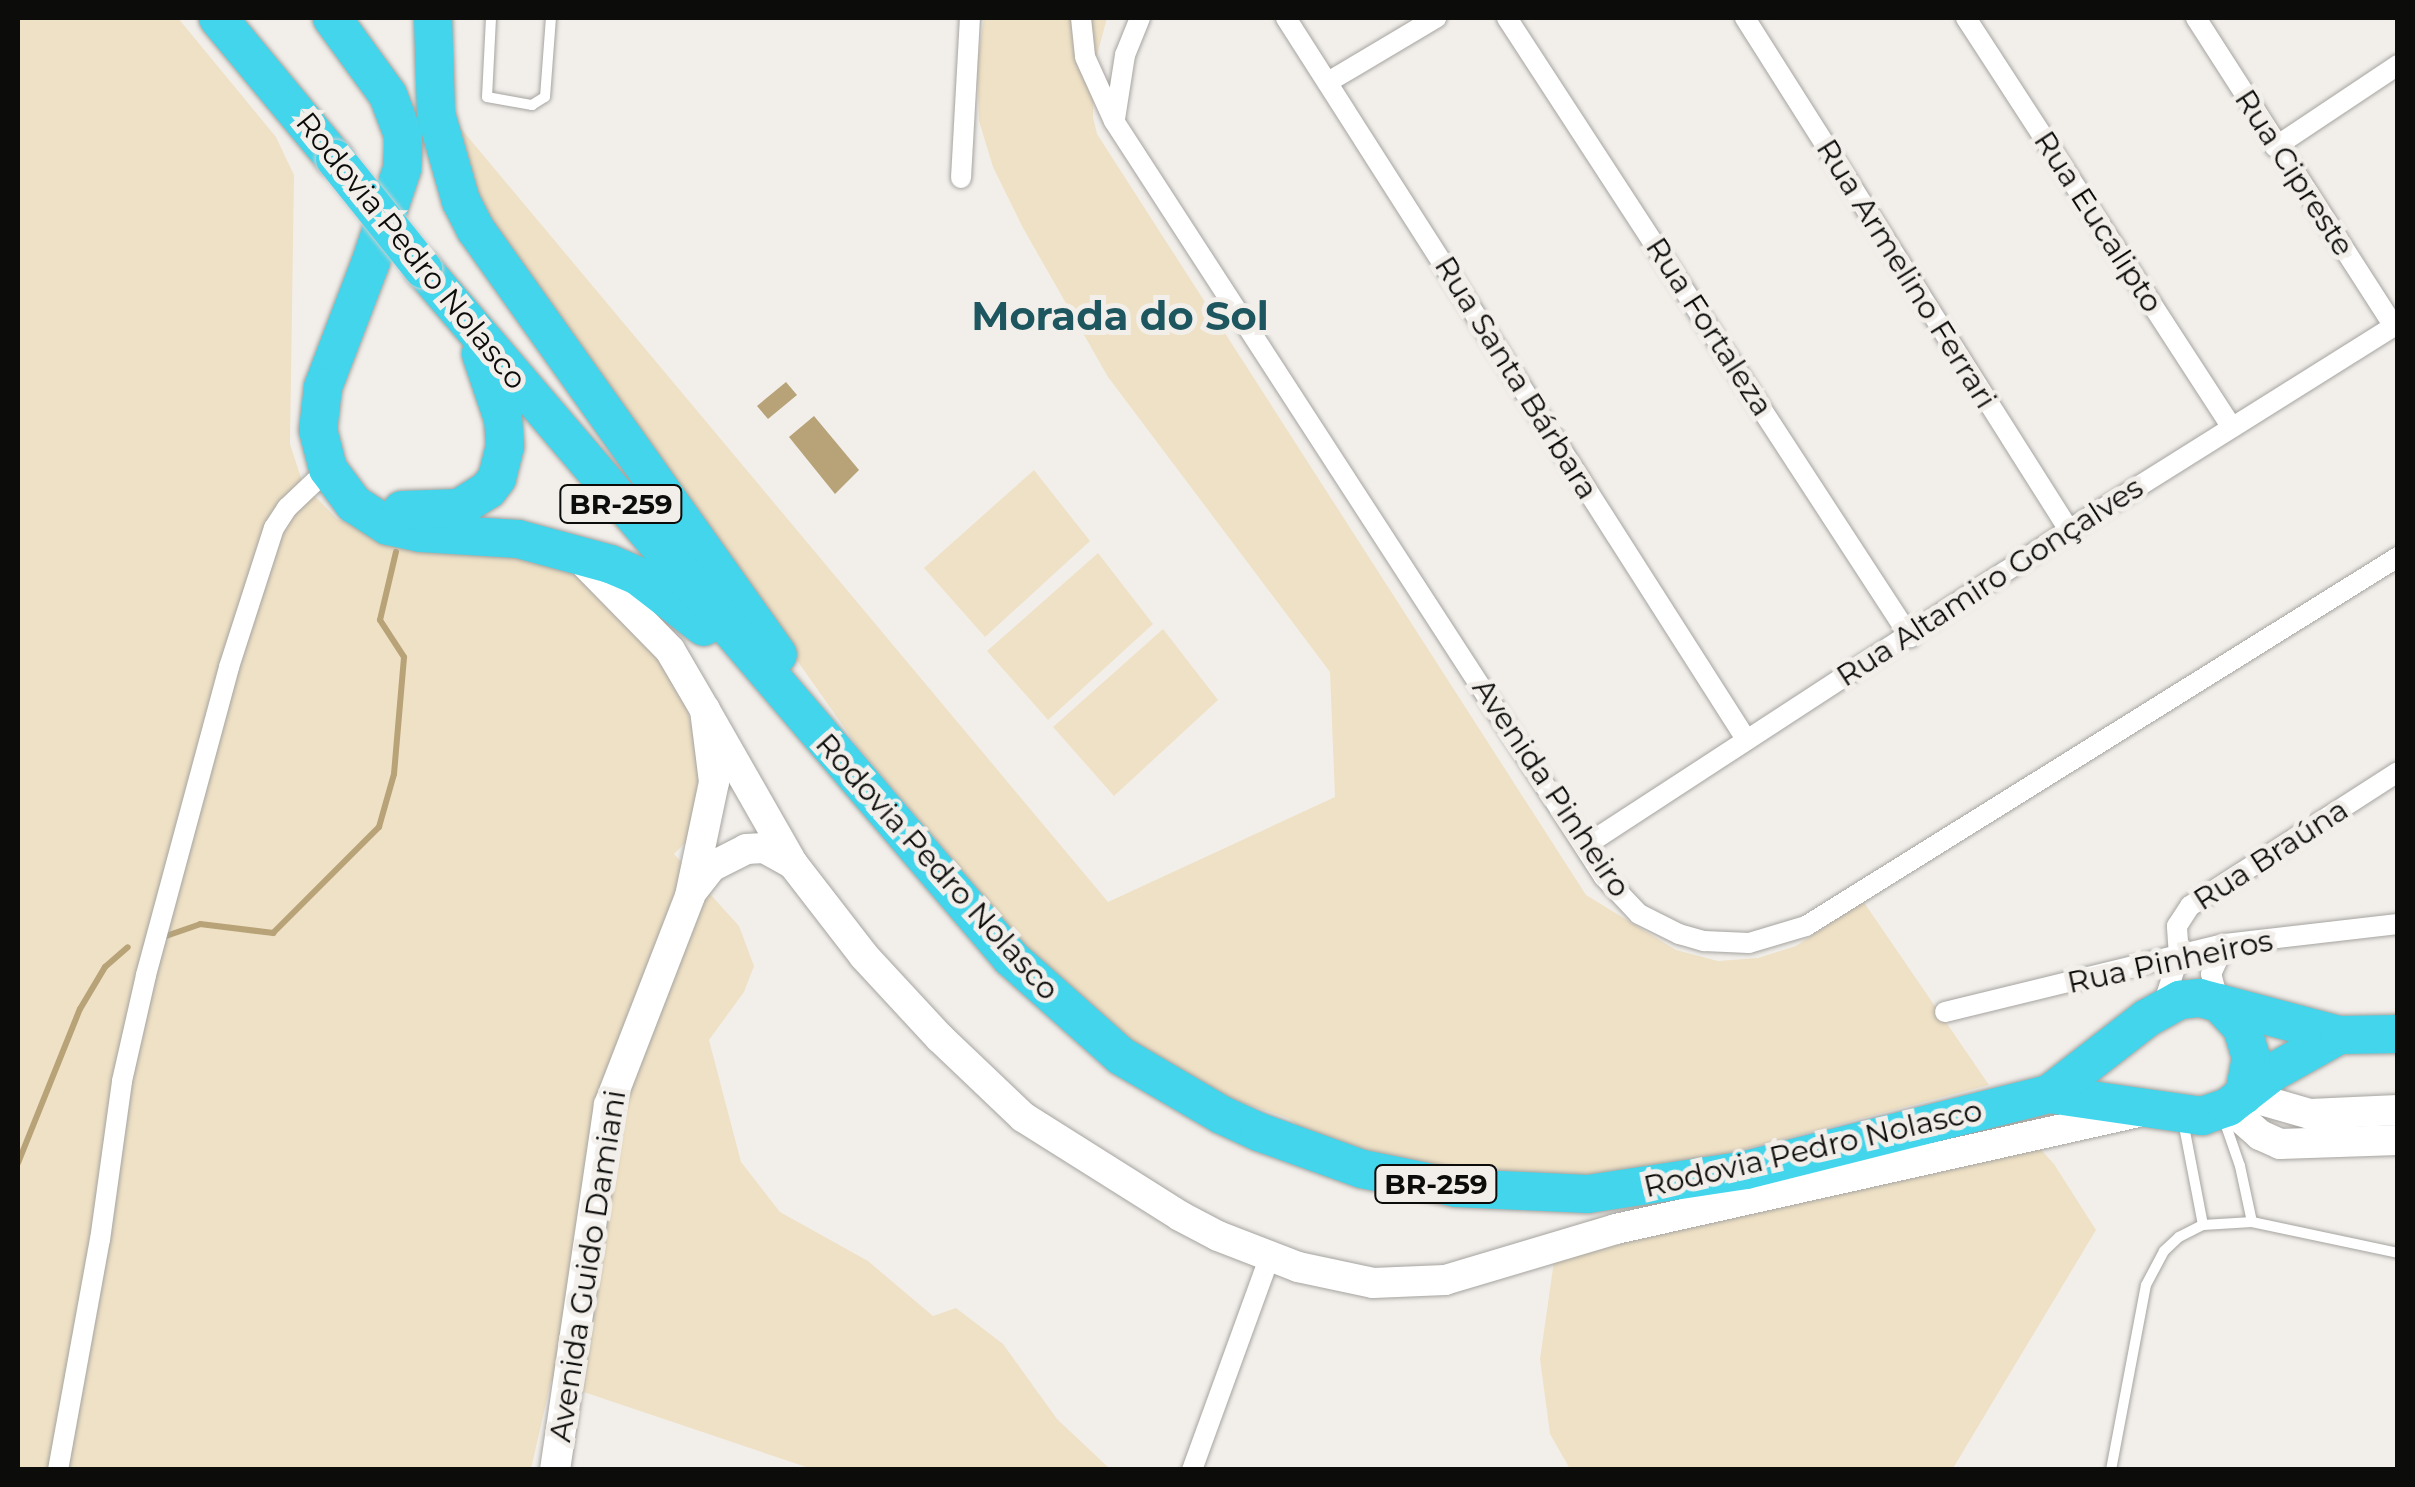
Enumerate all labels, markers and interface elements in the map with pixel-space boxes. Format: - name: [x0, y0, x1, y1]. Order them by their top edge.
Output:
- street label: Rua Cipreste: [2227, 83, 2361, 263]
- street label: Rodovia Pedro Nolasco: [288, 105, 534, 397]
- street label: Rua Eucalipto: [2026, 125, 2170, 319]
- street label: Rua Armelino Ferrari: [1808, 133, 2004, 415]
- street label: Rua Fortaleza: [1638, 231, 1780, 423]
- street label: Rua Santa Bárbara: [1427, 250, 1605, 506]
- district label: Morada do Sol: [971, 292, 1269, 340]
- street label: Rua Altamiro Gonçalves: [1830, 469, 2150, 695]
- road number: BR-259: [558, 481, 684, 527]
- street label: Avenida Pinheiro: [1465, 672, 1637, 904]
- street label: Rodovia Pedro Nolasco: [808, 726, 1066, 1008]
- street label: Rua Braúna: [2187, 792, 2355, 918]
- street label: Rua Pinheiros: [2064, 923, 2276, 1001]
- street label: Avenida Guido Damiani: [542, 1087, 634, 1445]
- street label: Rodovia Pedro Nolasco: [1640, 1093, 1986, 1205]
- road number: BR-259: [1374, 1161, 1498, 1207]

